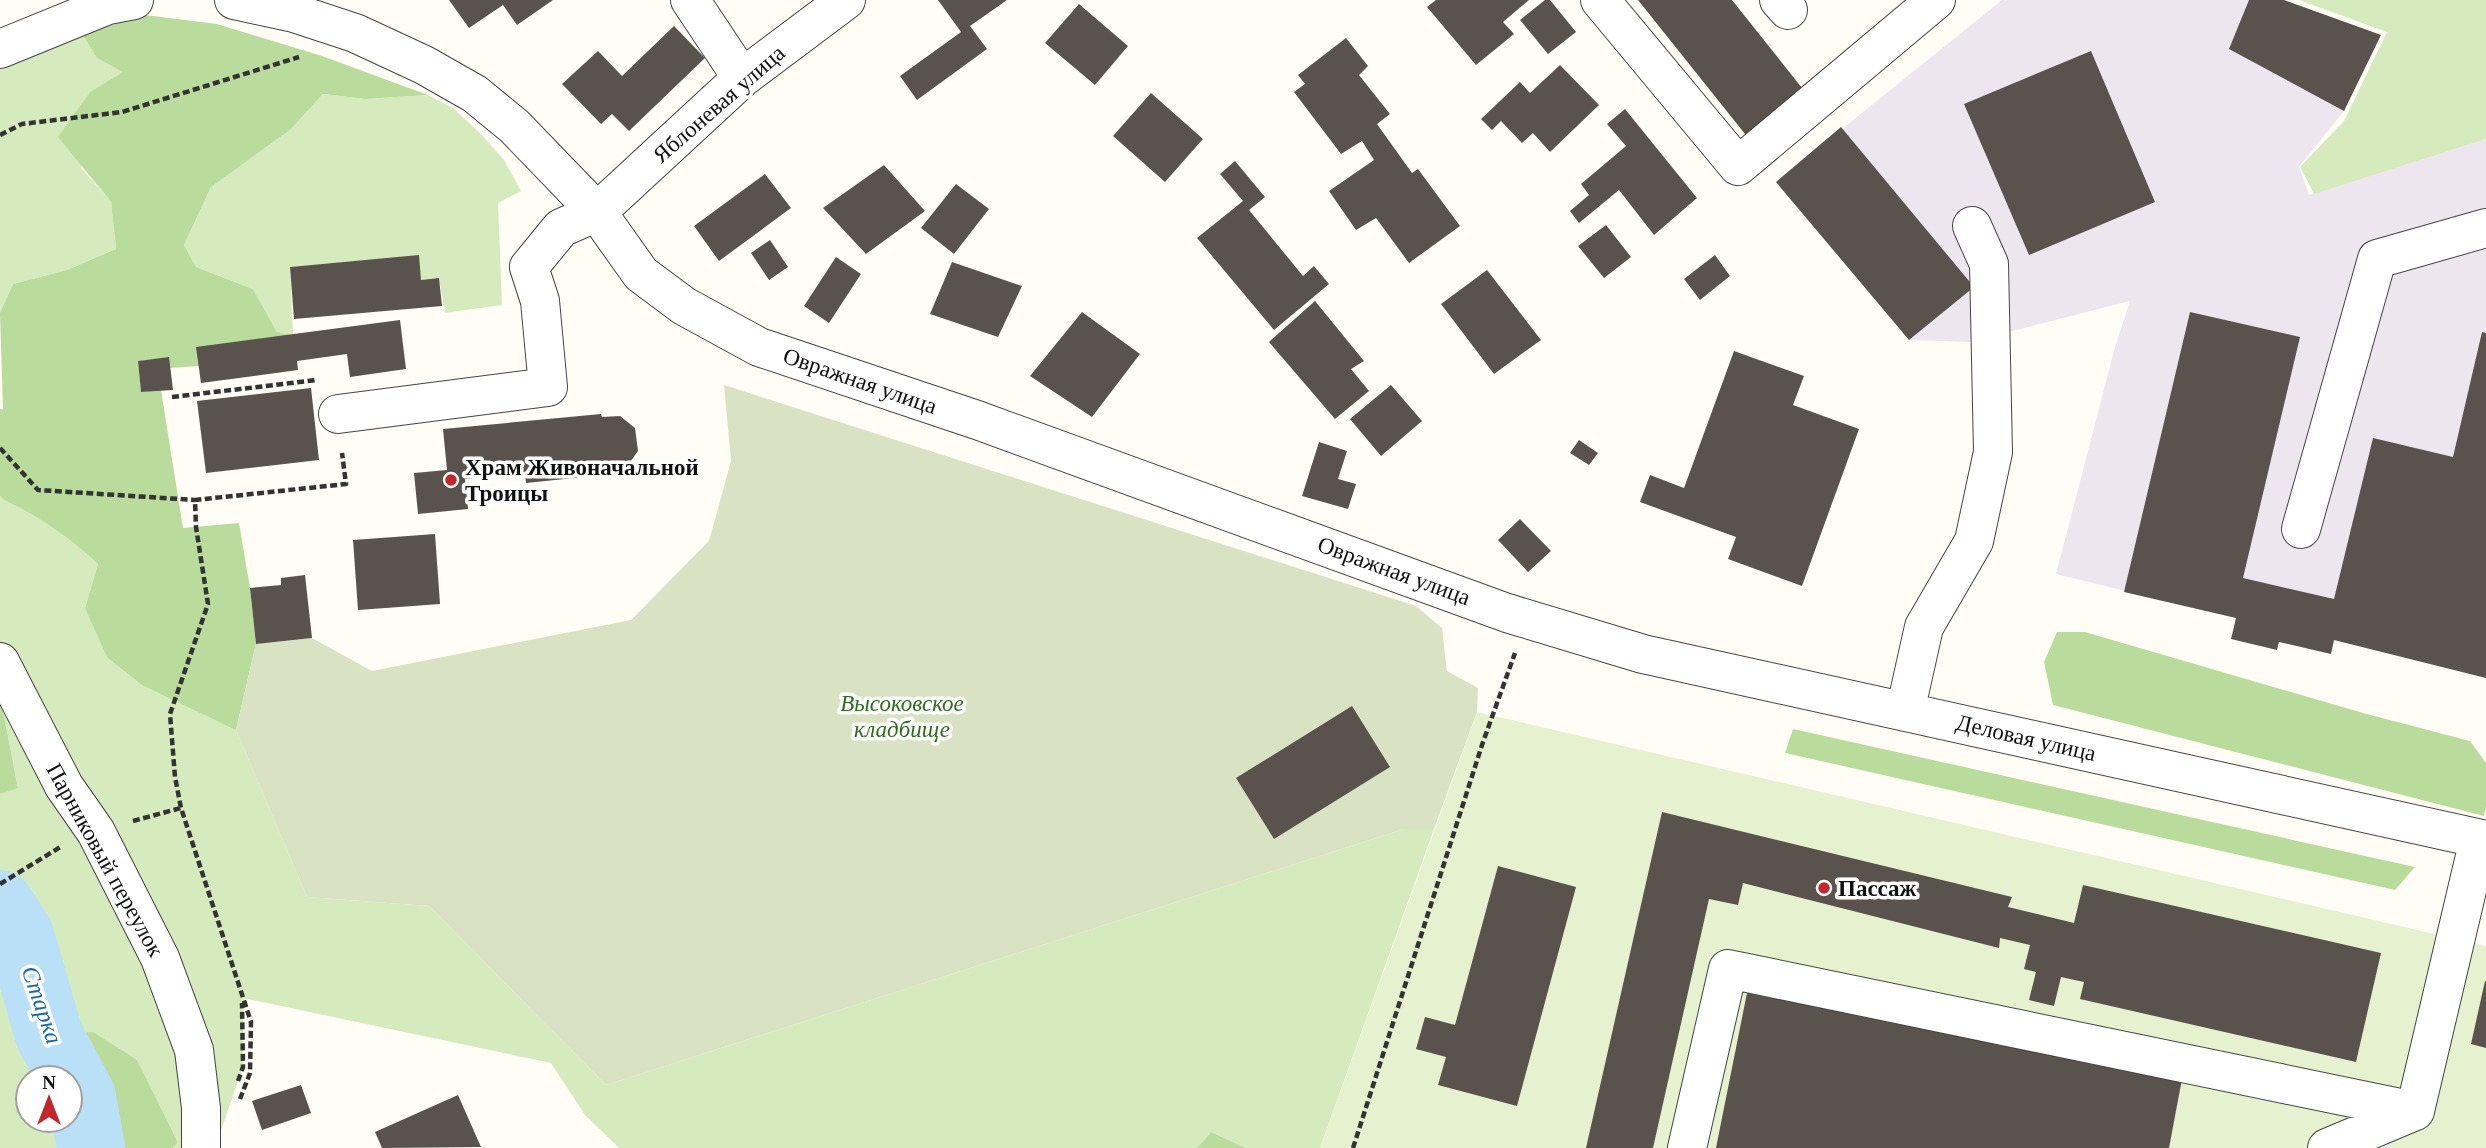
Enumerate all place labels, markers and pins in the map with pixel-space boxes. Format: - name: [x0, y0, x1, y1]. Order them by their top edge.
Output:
- place label: Храм Живоначальной Троицы: [465, 455, 699, 506]
- marker: Храм Живоначальной Троицы: [443, 472, 459, 488]
- place label: Пассаж: [1838, 876, 1917, 901]
- marker: Пассаж: [1816, 880, 1832, 896]

